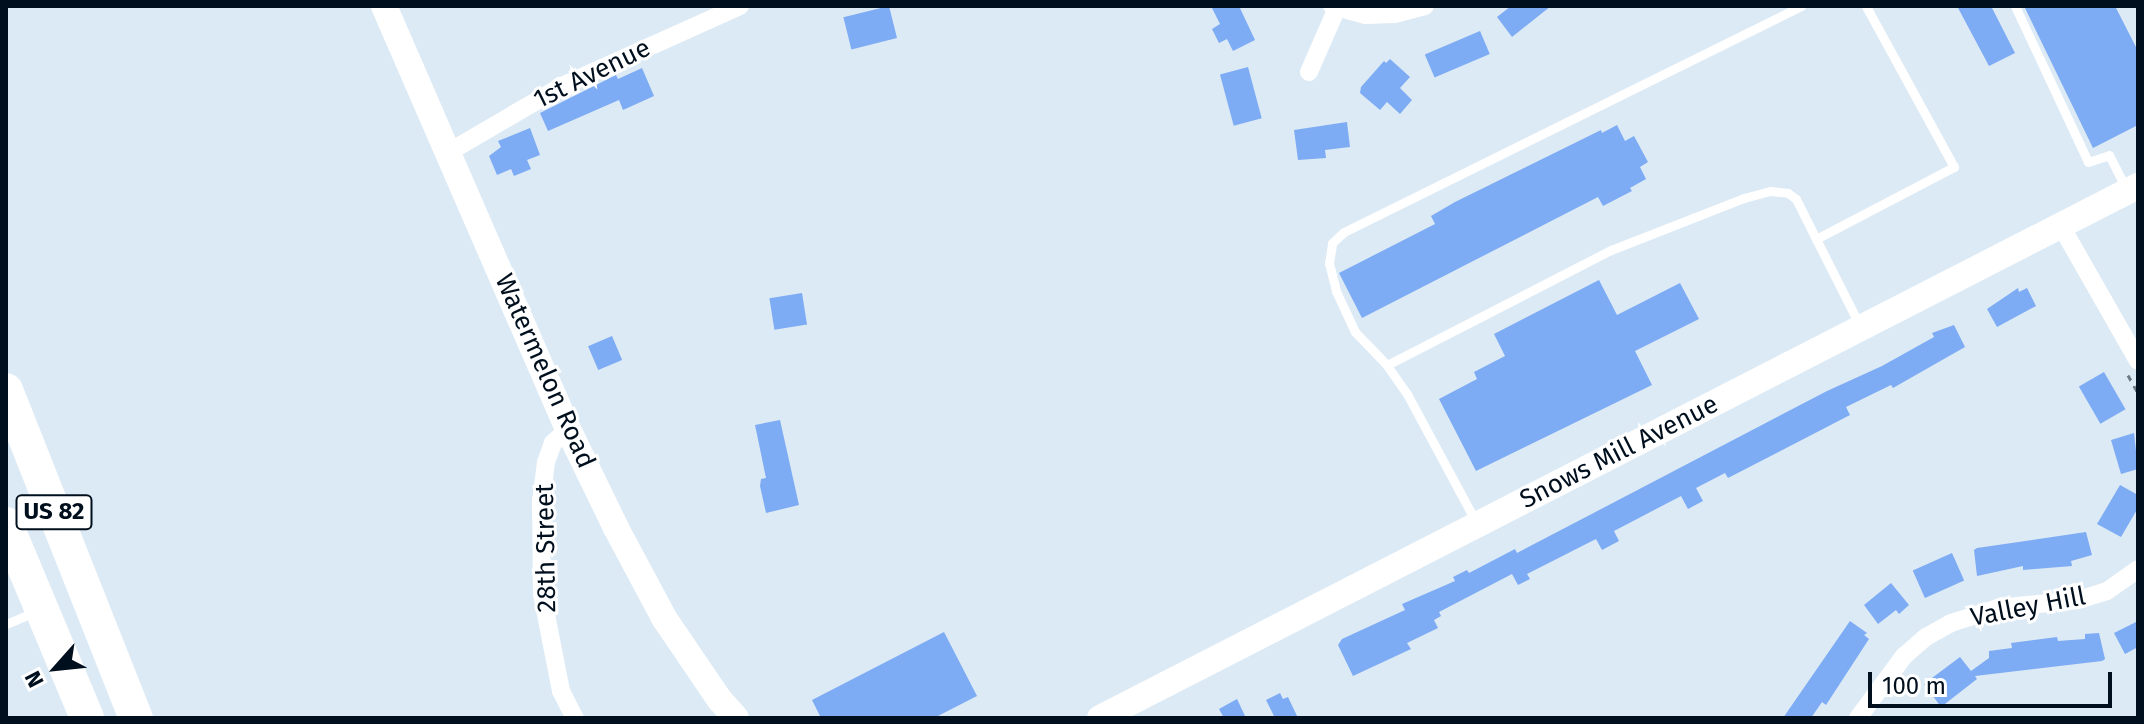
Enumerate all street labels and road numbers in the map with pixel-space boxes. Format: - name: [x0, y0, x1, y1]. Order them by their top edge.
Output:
- street label: 1st Avenue: [529, 32, 655, 116]
- street label: Watermelon Road: [488, 269, 602, 473]
- street label: Snows Mill Avenue: [1515, 389, 1723, 515]
- street label: 28th Street: [529, 483, 563, 613]
- road number: US 82: [14, 492, 94, 532]
- street label: Valley Hill: [1968, 581, 2088, 633]

